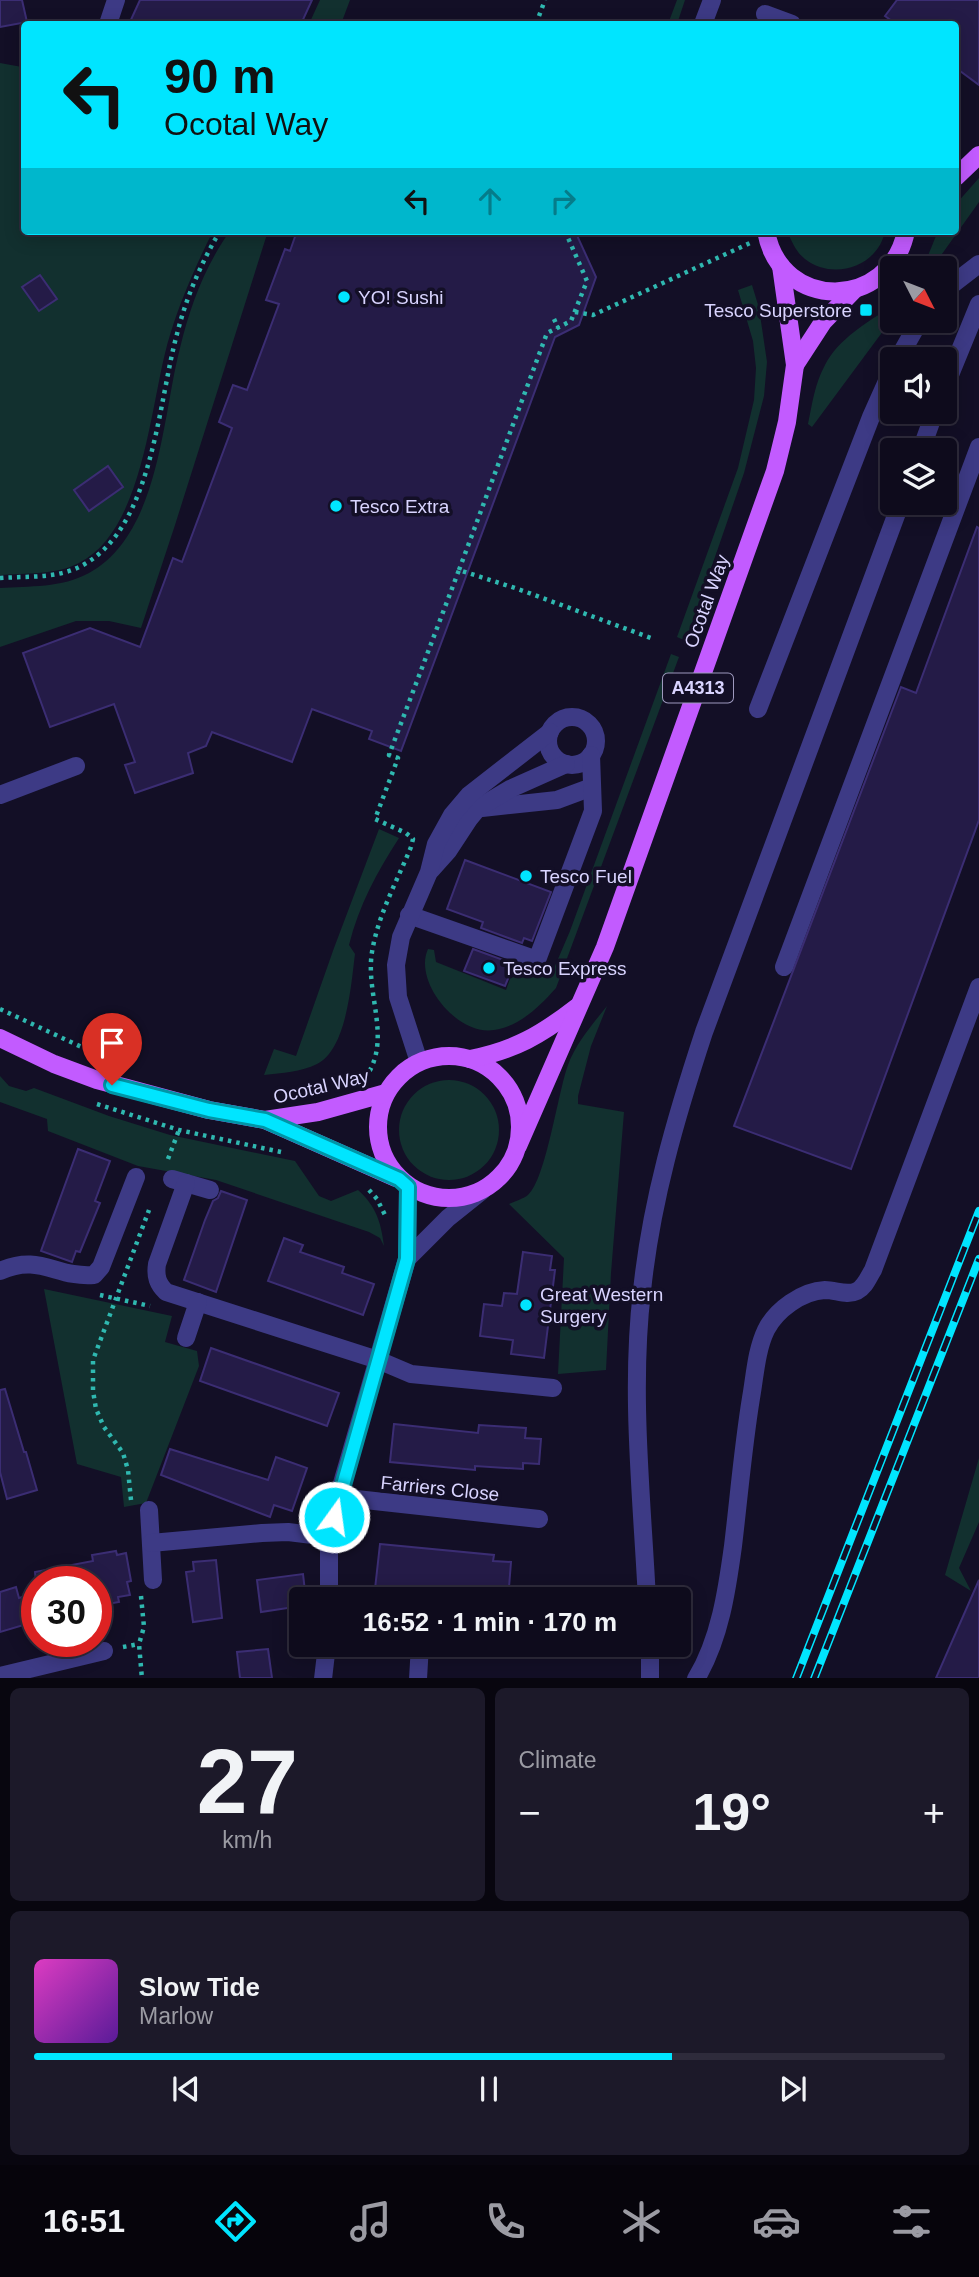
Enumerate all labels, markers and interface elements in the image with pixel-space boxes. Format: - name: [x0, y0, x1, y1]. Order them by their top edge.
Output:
- icon: left: [49, 49, 140, 140]
- text: 90 m: [164, 49, 276, 103]
- text: Ocotal Way: [164, 106, 328, 142]
- icon: left: [398, 182, 436, 220]
- icon: ahead: [471, 182, 509, 220]
- icon: right: [544, 182, 582, 220]
- north arrow: [880, 256, 957, 332]
- map controls: [880, 256, 957, 515]
- place label: YO! Sushi: [358, 287, 444, 308]
- marker: YO! Sushi: [336, 289, 352, 305]
- place label: Tesco Superstore: [704, 300, 852, 321]
- marker: Tesco Superstore: [858, 302, 874, 318]
- button: sound: [880, 347, 957, 424]
- button: layers: [880, 438, 957, 515]
- place label: Tesco Extra: [350, 496, 450, 517]
- marker: Tesco Extra: [328, 498, 344, 514]
- street label: Ocotal Way: [680, 551, 733, 651]
- road number: A4313: [663, 674, 733, 702]
- place label: Tesco Fuel: [540, 866, 632, 887]
- marker: Tesco Fuel: [518, 868, 534, 884]
- place label: Tesco Express: [503, 958, 627, 979]
- marker: Tesco Express: [481, 960, 497, 976]
- pin: [82, 1013, 142, 1085]
- icon: arrive: [93, 1024, 131, 1062]
- street label: Ocotal Way: [271, 1065, 371, 1108]
- place label: Great Western Surgery: [540, 1284, 663, 1327]
- marker: Great Western Surgery: [518, 1297, 534, 1313]
- street label: Farriers Close: [380, 1472, 500, 1505]
- position arrow: [297, 1480, 371, 1554]
- speed limit sign: 30: [21, 1566, 112, 1657]
- text: 16:52 · 1 min · 170 m: [363, 1607, 617, 1637]
- text: 27: [197, 1731, 298, 1832]
- text: Climate: [519, 1747, 596, 1773]
- text: 19°: [692, 1783, 771, 1841]
- text: −: [519, 1792, 541, 1834]
- text: +: [923, 1792, 945, 1834]
- text: km/h: [222, 1827, 272, 1853]
- text: Slow Tide: [139, 1972, 260, 2002]
- text: Marlow: [139, 2003, 213, 2029]
- icon: previous: [167, 2070, 205, 2108]
- icon: pause: [470, 2070, 508, 2108]
- icon: next: [774, 2070, 812, 2108]
- icon: directions: [211, 2197, 260, 2246]
- icon: music: [346, 2197, 395, 2246]
- icon: phone: [481, 2197, 530, 2246]
- icon: climate: [617, 2197, 666, 2246]
- icon: car: [752, 2197, 801, 2246]
- icon: filters: [887, 2197, 936, 2246]
- text: 16:51: [43, 2203, 125, 2239]

